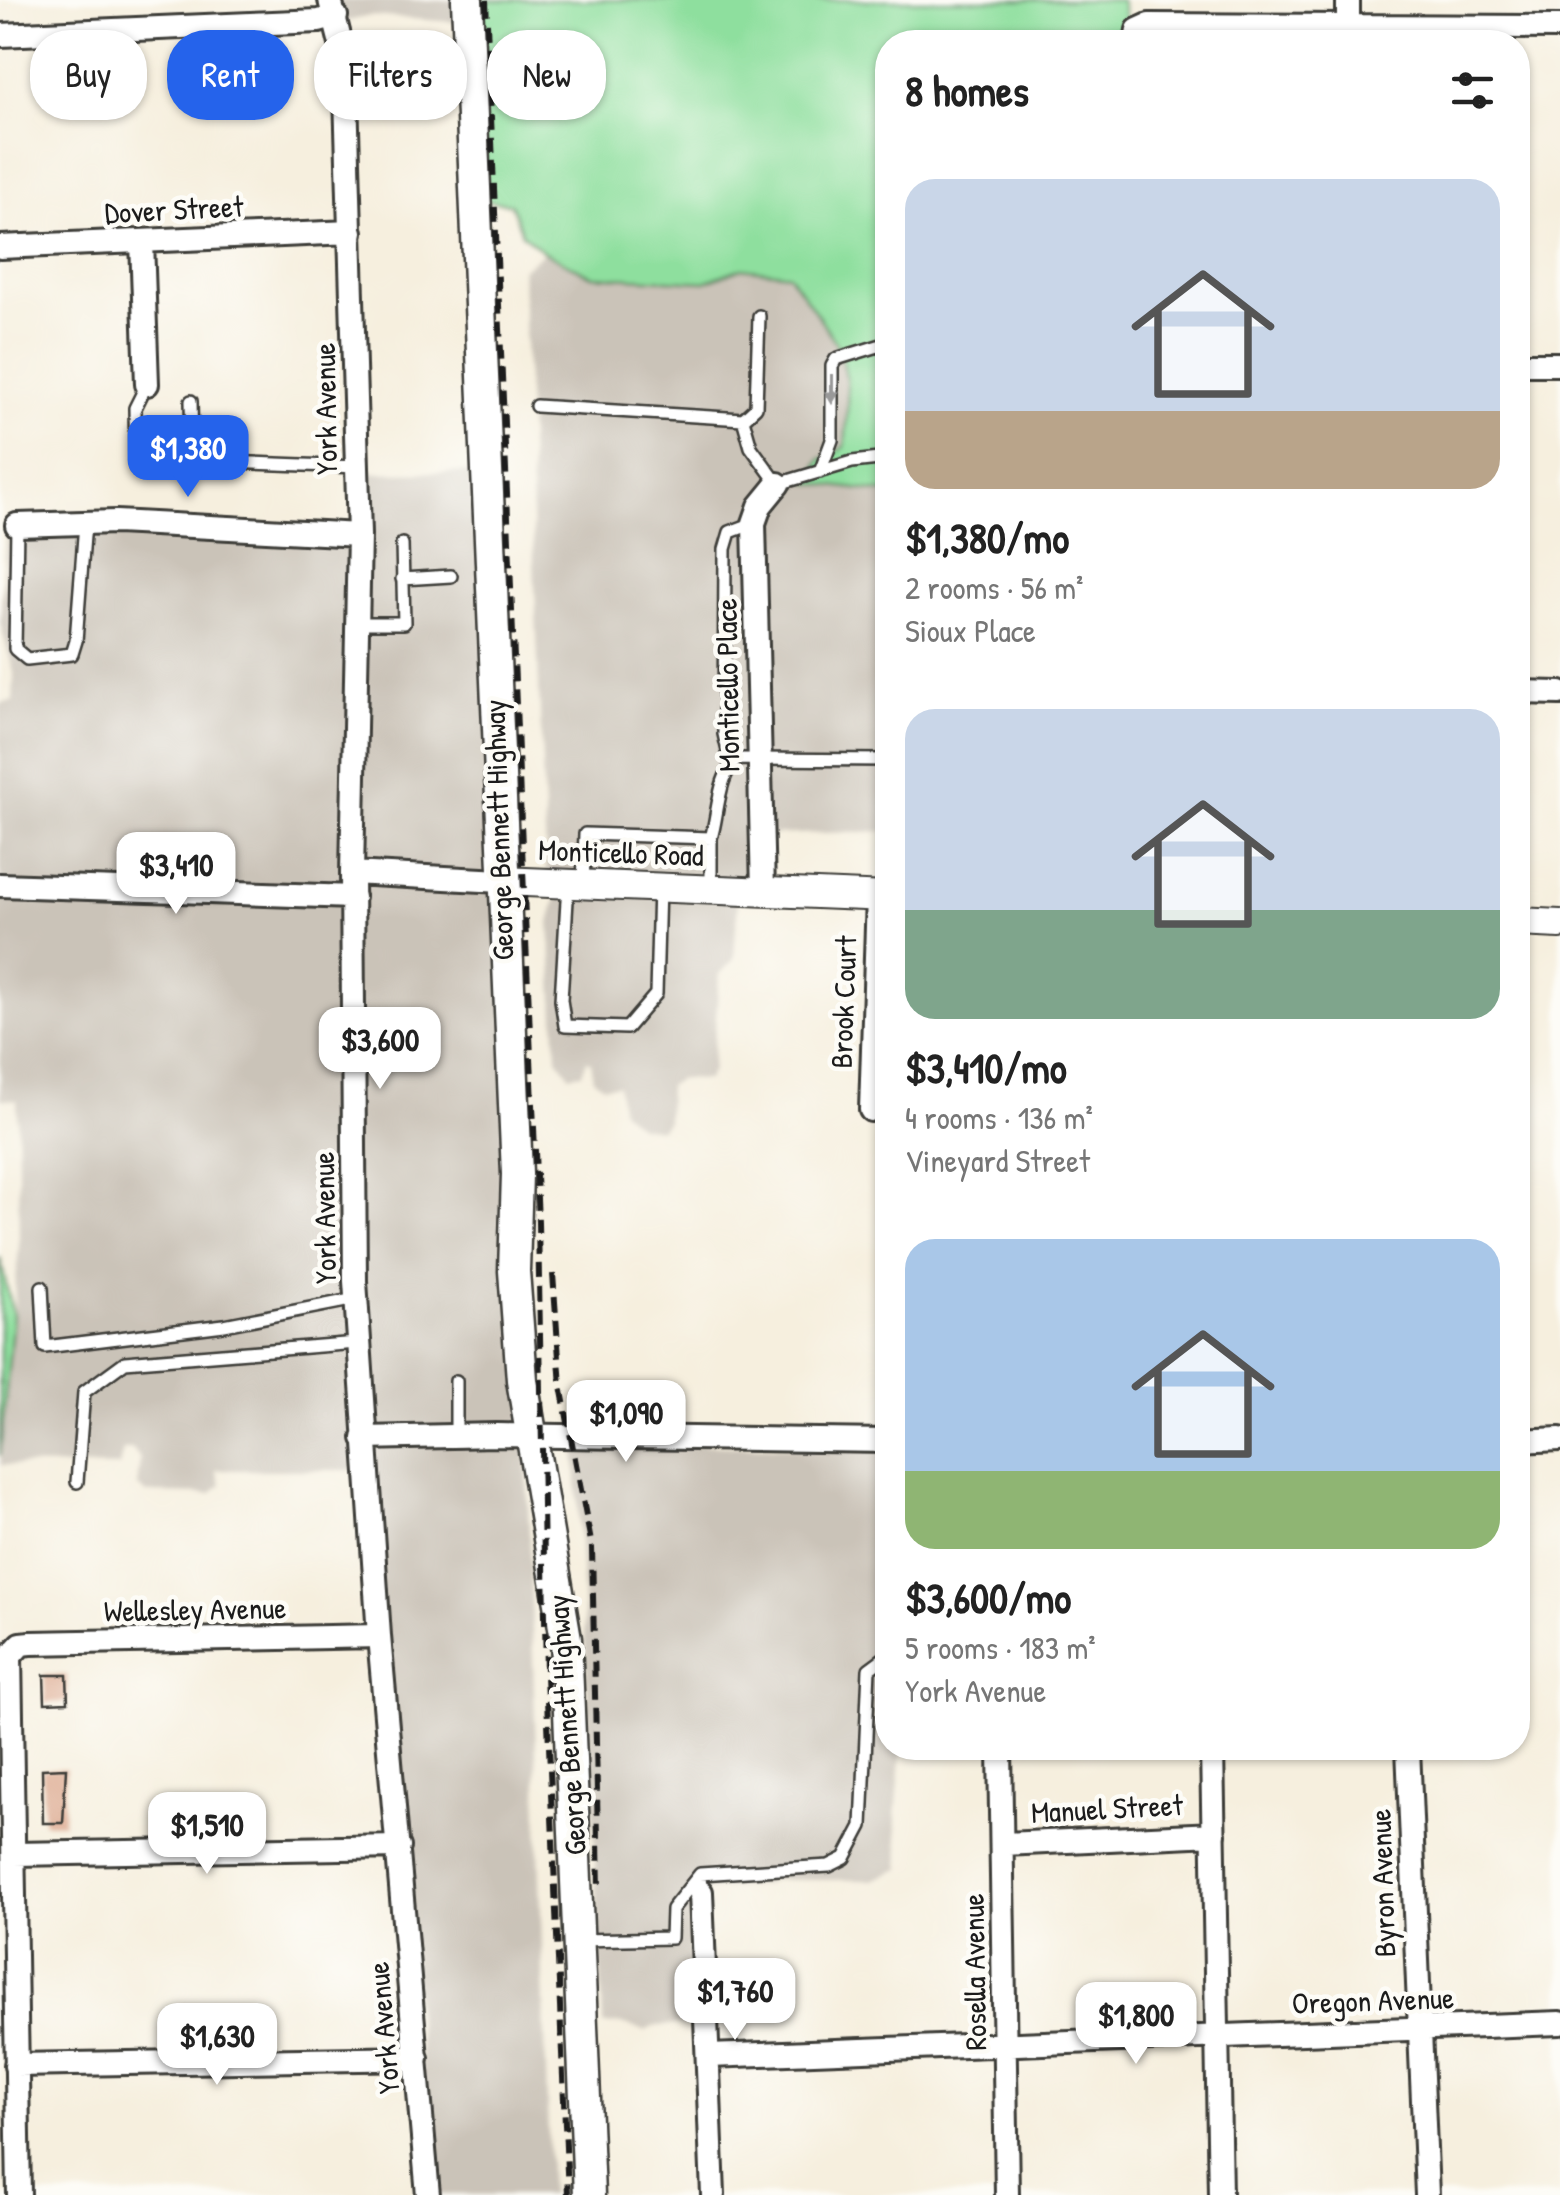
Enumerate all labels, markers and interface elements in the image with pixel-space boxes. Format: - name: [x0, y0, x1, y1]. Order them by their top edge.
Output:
- chip: Buy: [30, 30, 147, 120]
- chip: Rent: [167, 30, 294, 120]
- chip: Filters: [314, 30, 467, 120]
- chip: New: [487, 30, 606, 120]
- text: 8 homes: [905, 62, 1029, 119]
- icon: filters: [1445, 63, 1500, 118]
- street label: Dover Street: [104, 185, 245, 233]
- icon: home: [1113, 244, 1293, 424]
- street label: York Avenue: [304, 342, 346, 476]
- one-way arrow: [824, 374, 840, 406]
- pin: $1,380: [107, 415, 269, 500]
- text: $1,380: [150, 426, 226, 469]
- text: $1,380/mo: [905, 509, 1069, 566]
- text: 2 rooms · 56 m²: [905, 566, 1083, 609]
- street label: Monticello Place: [705, 598, 749, 772]
- text: Sioux Place: [905, 609, 1036, 652]
- street label: George Bennett Highway: [473, 699, 523, 961]
- icon: home: [1113, 774, 1293, 954]
- street label: Monticello Road: [538, 829, 705, 875]
- pin: $3,410: [95, 832, 257, 917]
- text: $3,410: [139, 843, 213, 886]
- street label: Brook Court: [821, 934, 865, 1069]
- pin: $3,600: [299, 1007, 461, 1092]
- text: $3,600: [341, 1018, 419, 1061]
- text: $3,410/mo: [905, 1039, 1067, 1096]
- text: 4 rooms · 136 m²: [905, 1096, 1093, 1139]
- text: Vineyard Street: [905, 1139, 1090, 1182]
- street label: York Avenue: [303, 1151, 345, 1285]
- icon: home: [1113, 1304, 1293, 1484]
- pin: $1,090: [545, 1380, 707, 1465]
- text: $1,090: [589, 1391, 663, 1434]
- text: $3,600/mo: [905, 1569, 1071, 1626]
- street label: Wellesley Avenue: [103, 1587, 287, 1631]
- street label: George Bennett Highway: [537, 1594, 595, 1857]
- text: 5 rooms · 183 m²: [905, 1626, 1096, 1669]
- text: York Avenue: [905, 1669, 1046, 1712]
- street label: Manuel Street: [1030, 1784, 1184, 1832]
- pin: $1,510: [126, 1792, 288, 1877]
- text: $1,510: [170, 1803, 244, 1846]
- street label: Byron Avenue: [1359, 1808, 1405, 1958]
- street label: Rosella Avenue: [953, 1893, 995, 2051]
- pin: $1,760: [654, 1958, 816, 2043]
- street label: York Avenue: [357, 1960, 409, 2096]
- text: $1,760: [696, 1969, 774, 2012]
- street label: Oregon Avenue: [1291, 1977, 1455, 2023]
- pin: $1,800: [1055, 1982, 1217, 2067]
- text: $1,800: [1098, 1993, 1174, 2036]
- pin: $1,630: [136, 2003, 298, 2088]
- text: $1,630: [179, 2014, 255, 2057]

